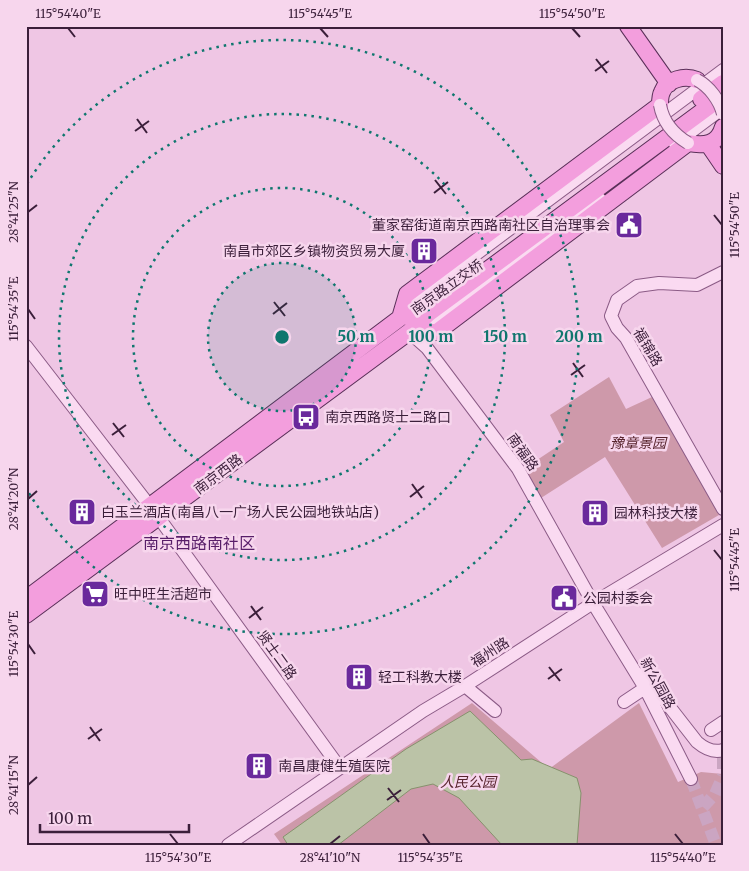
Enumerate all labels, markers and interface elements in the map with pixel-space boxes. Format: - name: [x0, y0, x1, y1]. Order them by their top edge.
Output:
- text: 115°54'40"E: [35, 6, 101, 21]
- text: 115°54'45"E: [288, 6, 352, 21]
- text: 115°54'50"E: [539, 6, 605, 21]
- text: 28°41'25"N: [6, 181, 21, 243]
- text: 115°54'50"E: [727, 192, 742, 258]
- public building icon: 董家窑街道南京西路南社区自治理事会: [614, 210, 644, 240]
- place label: 董家窑街道南京西路南社区自治理事会: [372, 216, 610, 234]
- building icon: 南昌市郊区乡镇物资贸易大厦: [409, 236, 439, 266]
- place label: 南昌市郊区乡镇物资贸易大厦: [223, 242, 405, 260]
- street label: 南京路立交桥: [407, 256, 487, 318]
- text: 115°54'35"E: [6, 276, 21, 341]
- street label: 福锦路: [629, 324, 667, 370]
- text: 50 m: [337, 327, 375, 346]
- text: 100 m: [409, 327, 453, 346]
- text: 150 m: [483, 327, 527, 346]
- text: 200 m: [555, 327, 603, 346]
- centre of rings: [273, 328, 291, 346]
- bus stop icon: 南京西路贤士二路口: [291, 402, 321, 432]
- place label: 南京西路贤士二路口: [325, 408, 451, 426]
- street label: 南福路: [504, 430, 542, 474]
- park label: 豫章景园: [610, 434, 668, 452]
- street label: 南京西路: [190, 450, 246, 498]
- text: 28°41'20"N: [6, 467, 21, 530]
- building icon: 白玉兰酒店(南昌八一广场人民公园地铁站店): [67, 497, 97, 527]
- building icon: 园林科技大楼: [580, 498, 610, 528]
- place label: 白玉兰酒店(南昌八一广场人民公园地铁站店): [101, 503, 379, 521]
- place label: 园林科技大楼: [614, 504, 698, 522]
- text: 115°54'45"E: [727, 528, 742, 592]
- district label: 南京西路南社区: [143, 533, 255, 553]
- supermarket icon: 旺中旺生活超市: [80, 579, 110, 609]
- public building icon: 公园村委会: [549, 583, 579, 613]
- place label: 旺中旺生活超市: [114, 585, 212, 603]
- place label: 公园村委会: [583, 589, 653, 607]
- text: 115°54'30"E: [6, 611, 21, 677]
- street label: 贤士二路: [253, 627, 301, 683]
- street label: 福州路: [467, 633, 513, 671]
- street label: 新公园路: [637, 654, 679, 712]
- building icon: 轻工科教大楼: [344, 662, 374, 692]
- place label: 轻工科教大楼: [378, 668, 462, 686]
- building icon: 南昌康健生殖医院: [244, 751, 274, 781]
- text: 28°41'15"N: [6, 754, 21, 815]
- place label: 南昌康健生殖医院: [278, 757, 390, 775]
- park label: 人民公园: [440, 773, 498, 791]
- scale bar: [40, 801, 189, 833]
- text: 100 m: [48, 809, 92, 828]
- text: 115°54'30"E: [145, 850, 211, 865]
- text: 28°41'10"N: [300, 850, 361, 865]
- text: 115°54'35"E: [398, 850, 463, 865]
- text: 115°54'40"E: [650, 850, 716, 865]

